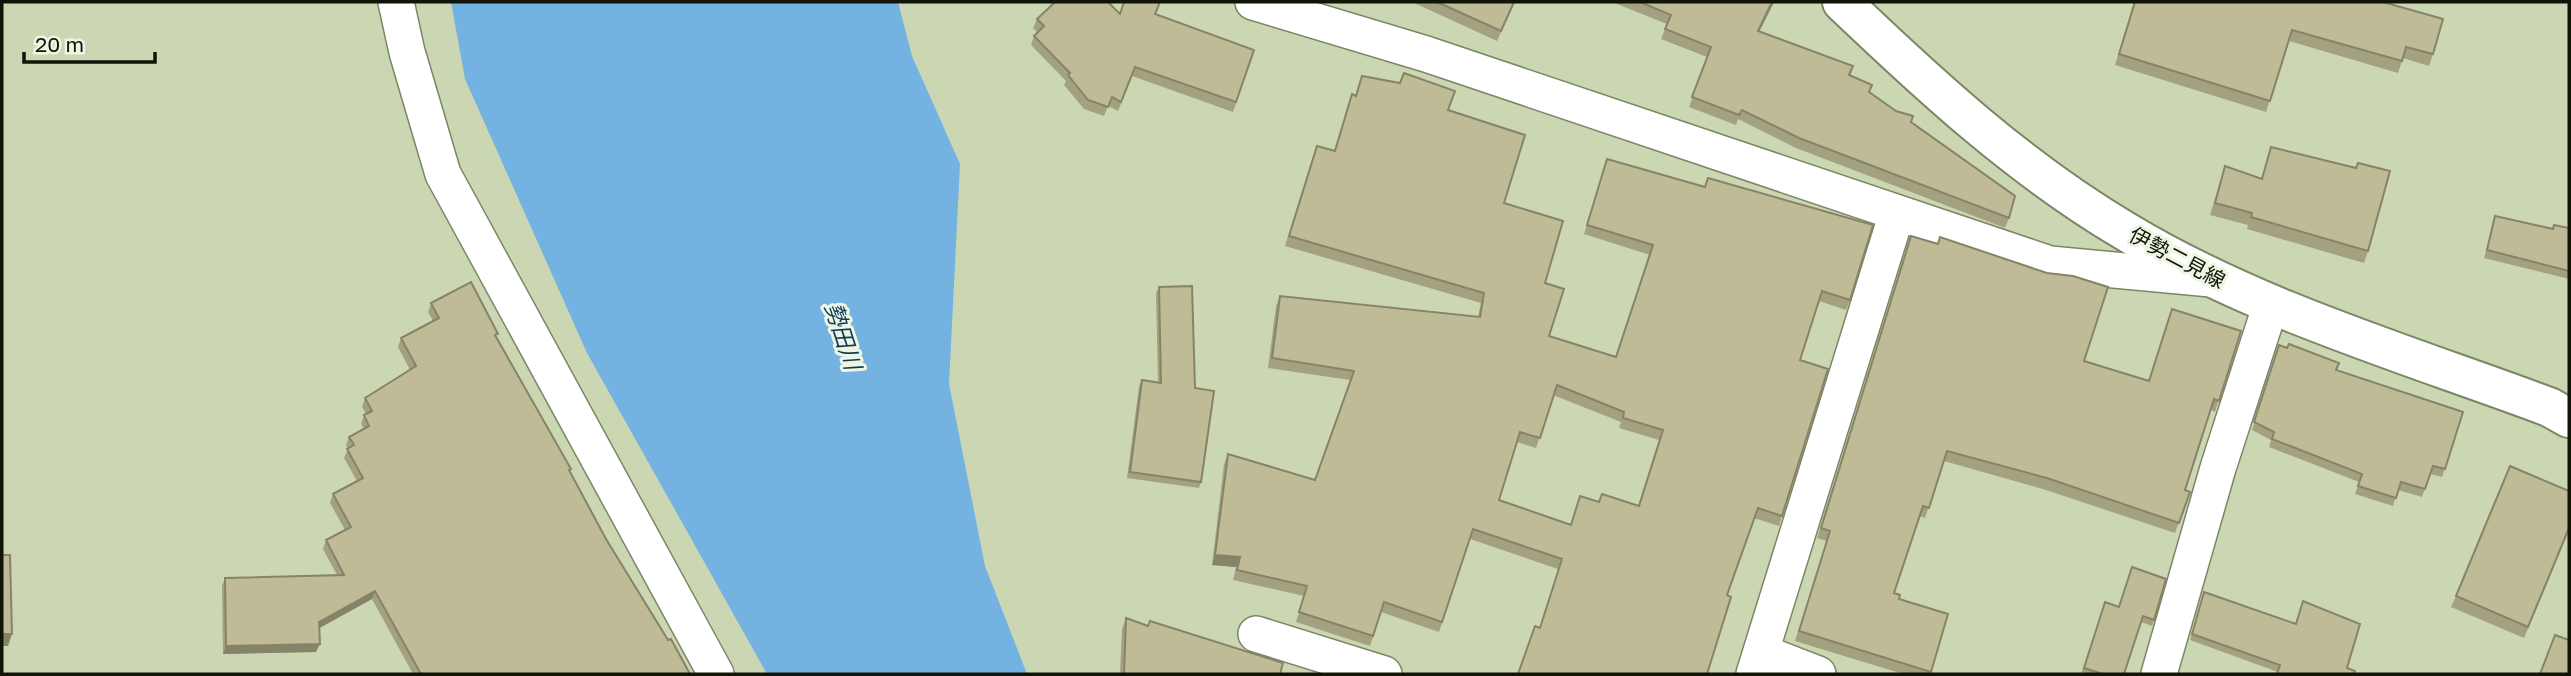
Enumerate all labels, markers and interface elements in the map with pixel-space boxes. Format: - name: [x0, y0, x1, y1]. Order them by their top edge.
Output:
- scale bar: [24, 21, 156, 65]
- text: 20 m: [35, 31, 84, 57]
- street label: 伊勢二見線: [2125, 221, 2230, 293]
- water label: 勢田川: [820, 299, 869, 376]

